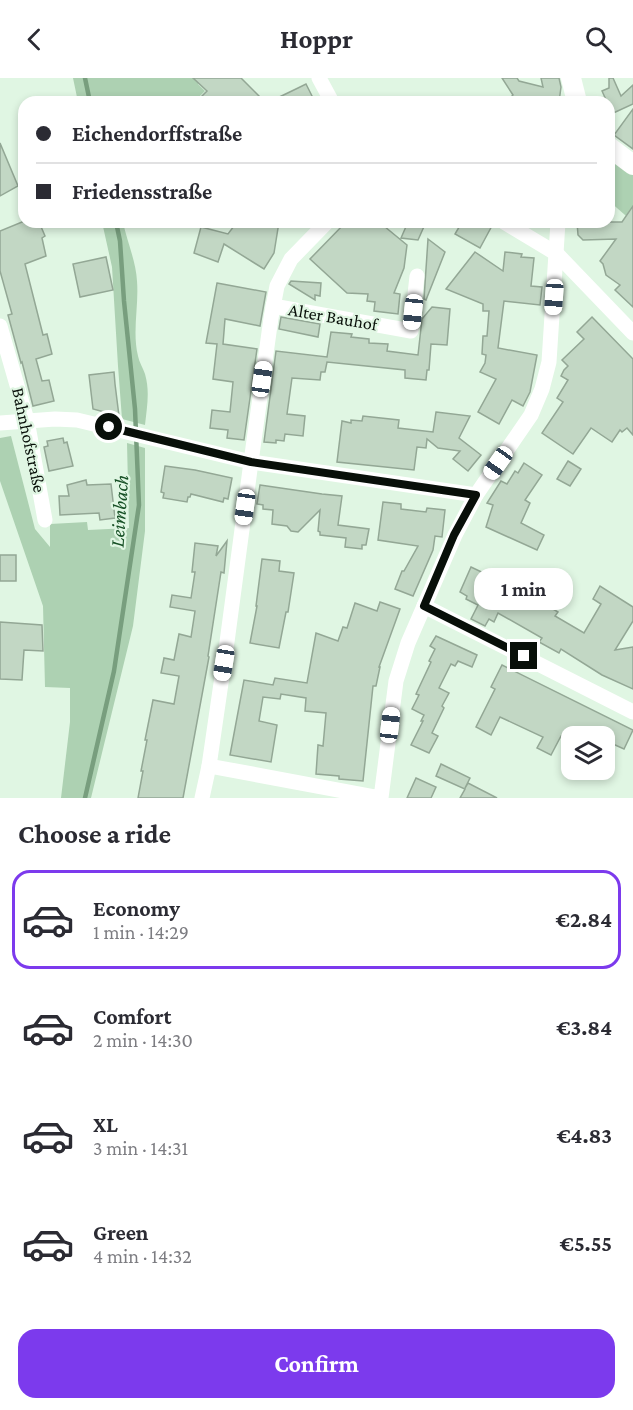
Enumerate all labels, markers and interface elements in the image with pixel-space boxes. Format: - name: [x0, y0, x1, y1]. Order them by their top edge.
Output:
- icon: back: [18, 23, 51, 56]
- icon: search: [582, 23, 615, 56]
- text: Hoppr: [280, 24, 353, 54]
- text: Eichendorffstraße: [72, 121, 242, 146]
- text: Friedensstraße: [72, 179, 212, 204]
- car: [544, 278, 564, 316]
- car: [402, 293, 424, 331]
- street label: Alter Bauhof: [287, 299, 381, 335]
- car: [251, 360, 273, 398]
- street label: Bahnhofstraße: [8, 386, 50, 494]
- route start: [95, 413, 122, 440]
- car: [480, 443, 516, 483]
- water label: Leimbach: [105, 474, 133, 548]
- car: [234, 488, 256, 526]
- callout: 1 min: [474, 569, 574, 611]
- text: 1 min: [501, 578, 546, 600]
- route end: [510, 642, 537, 669]
- car: [212, 644, 236, 682]
- car: [379, 706, 401, 744]
- map controls: [561, 726, 615, 780]
- button: layers: [561, 726, 615, 780]
- text: Choose a ride: [18, 819, 171, 849]
- icon: car: [21, 893, 75, 947]
- text: Economy: [93, 896, 180, 921]
- text: €2.84: [556, 907, 612, 932]
- text: 1 min · 14:29: [93, 921, 189, 943]
- icon: car: [21, 1001, 75, 1055]
- text: Comfort: [93, 1004, 171, 1029]
- text: €3.84: [556, 1015, 612, 1040]
- text: 2 min · 14:30: [93, 1029, 193, 1051]
- icon: car: [21, 1109, 75, 1163]
- text: XL: [93, 1112, 118, 1137]
- text: €4.83: [556, 1123, 612, 1148]
- text: 3 min · 14:31: [93, 1137, 188, 1159]
- icon: car: [21, 1217, 75, 1271]
- text: Green: [93, 1220, 149, 1245]
- text: €5.55: [560, 1231, 612, 1256]
- text: 4 min · 14:32: [93, 1245, 192, 1267]
- button: Confirm: [18, 1329, 615, 1398]

